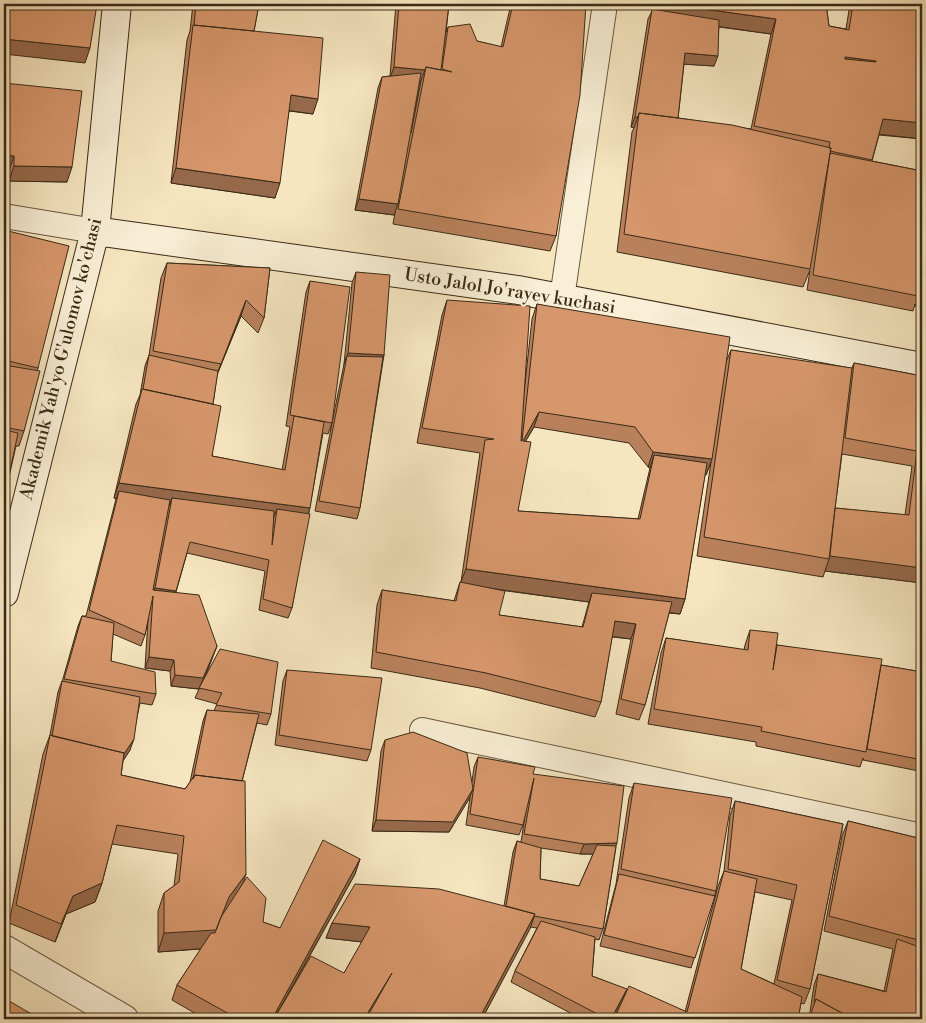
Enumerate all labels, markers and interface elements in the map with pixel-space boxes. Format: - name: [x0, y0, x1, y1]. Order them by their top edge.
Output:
- street label: Akademik Yah'yo G'ulomov ko'chasi: [15, 216, 107, 503]
- street label: Usto Jalol Jo'rayev kuchasi: [403, 263, 617, 319]

